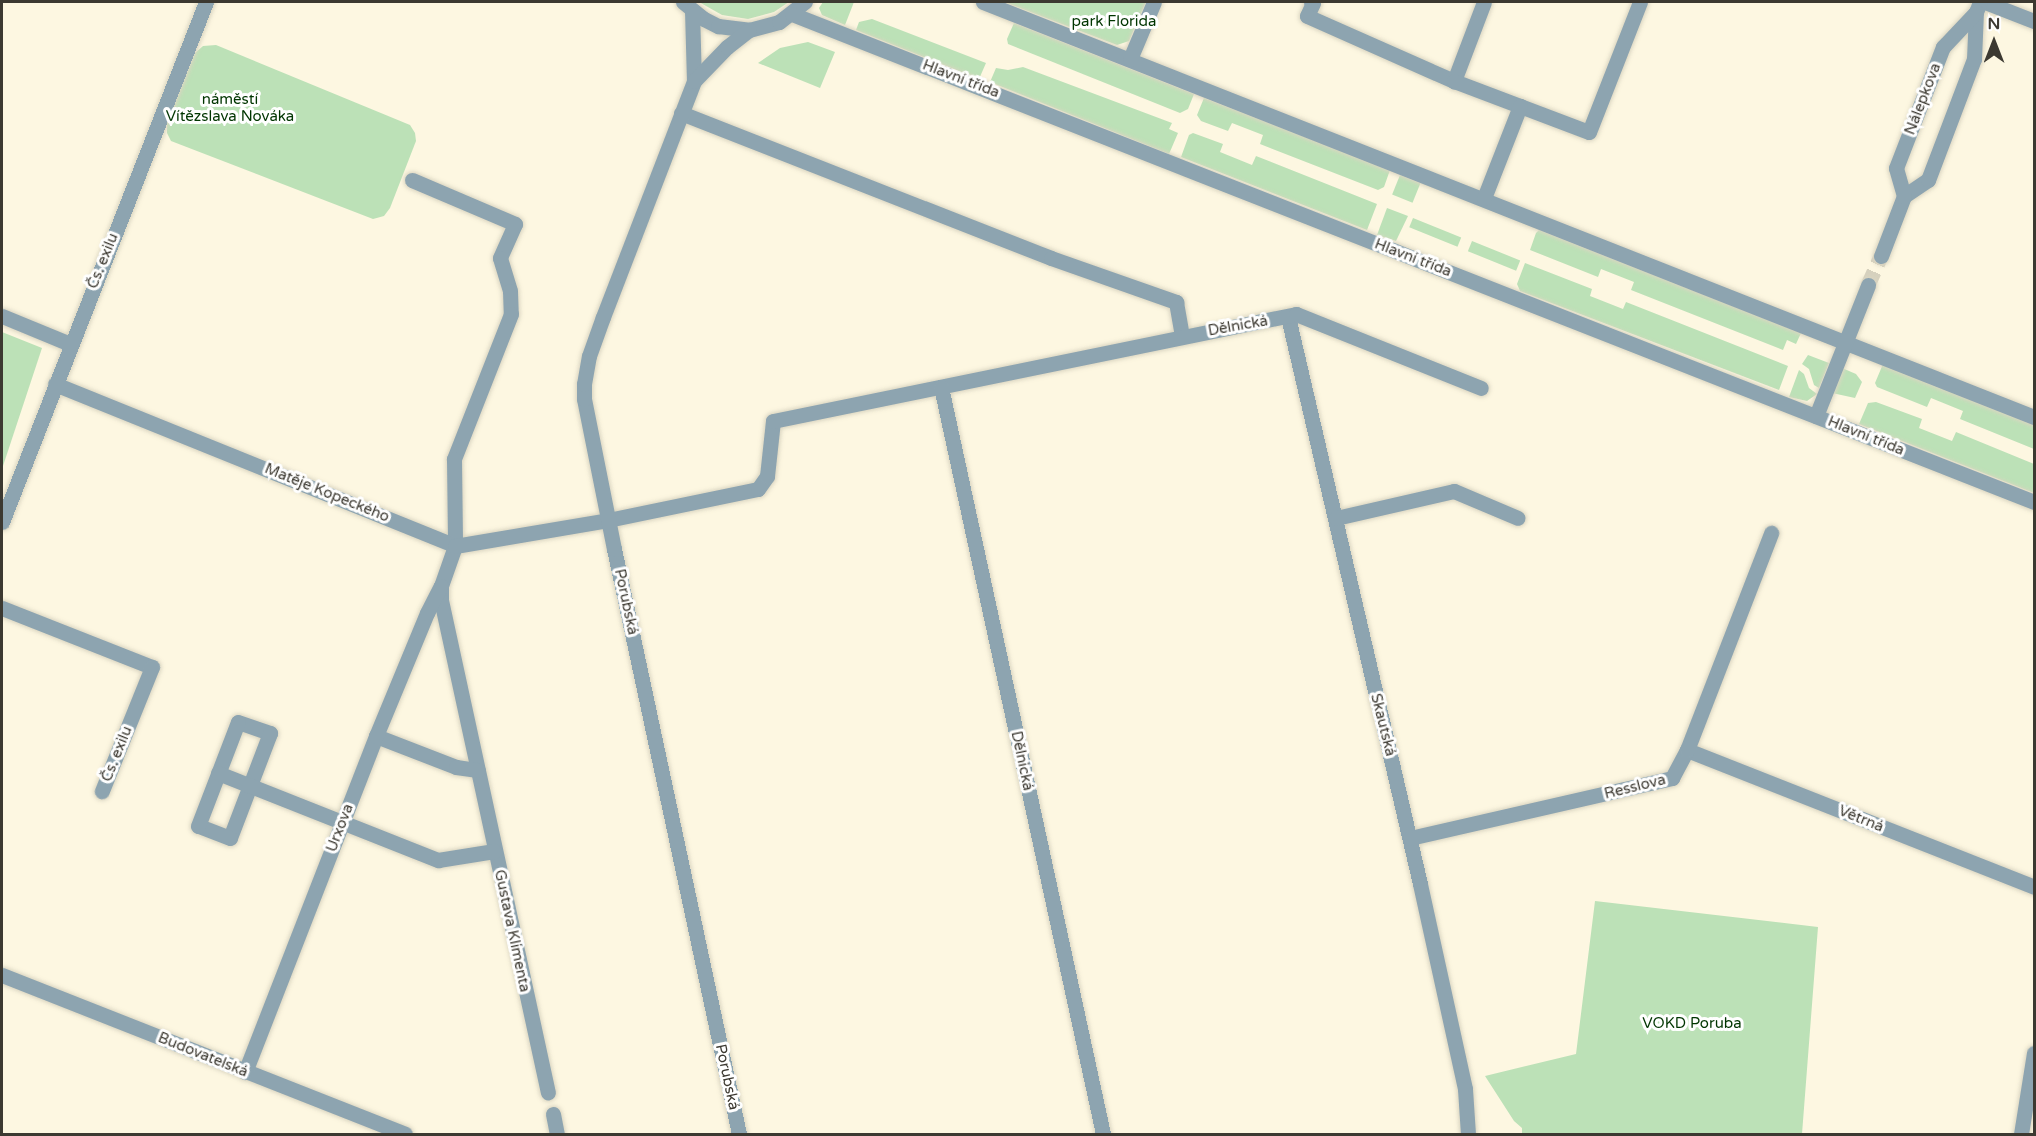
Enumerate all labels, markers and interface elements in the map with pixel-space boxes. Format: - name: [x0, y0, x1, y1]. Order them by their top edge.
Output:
- north arrow: [1964, 12, 2024, 72]
- park label: park Florida: [1072, 13, 1156, 31]
- text: N: [1988, 14, 2000, 34]
- street label: Hlavní třída: [920, 56, 1002, 102]
- street label: Nálepkova: [1901, 61, 1945, 137]
- park label: náměstí Vítězslava Nováka: [166, 90, 294, 125]
- street label: Čs. exilu: [84, 231, 122, 291]
- street label: Hlavní třída: [1372, 235, 1454, 281]
- street label: Dělnická: [1207, 312, 1269, 340]
- street label: Hlavní třída: [1825, 412, 1907, 460]
- street label: Matěje Kopeckého: [262, 460, 392, 526]
- street label: Porubská: [610, 567, 642, 637]
- street label: Skautská: [1367, 692, 1399, 758]
- street label: Čs. exilu: [98, 724, 136, 784]
- street label: Dělnická: [1007, 730, 1037, 792]
- street label: Resslova: [1602, 771, 1668, 803]
- street label: Urxova: [323, 801, 357, 855]
- street label: Větrná: [1836, 802, 1886, 836]
- street label: Gustava Klimenta: [490, 868, 534, 994]
- park label: VOKD Poruba: [1642, 1015, 1742, 1033]
- street label: Budovatelská: [155, 1029, 251, 1081]
- street label: Porubská: [711, 1042, 743, 1112]

